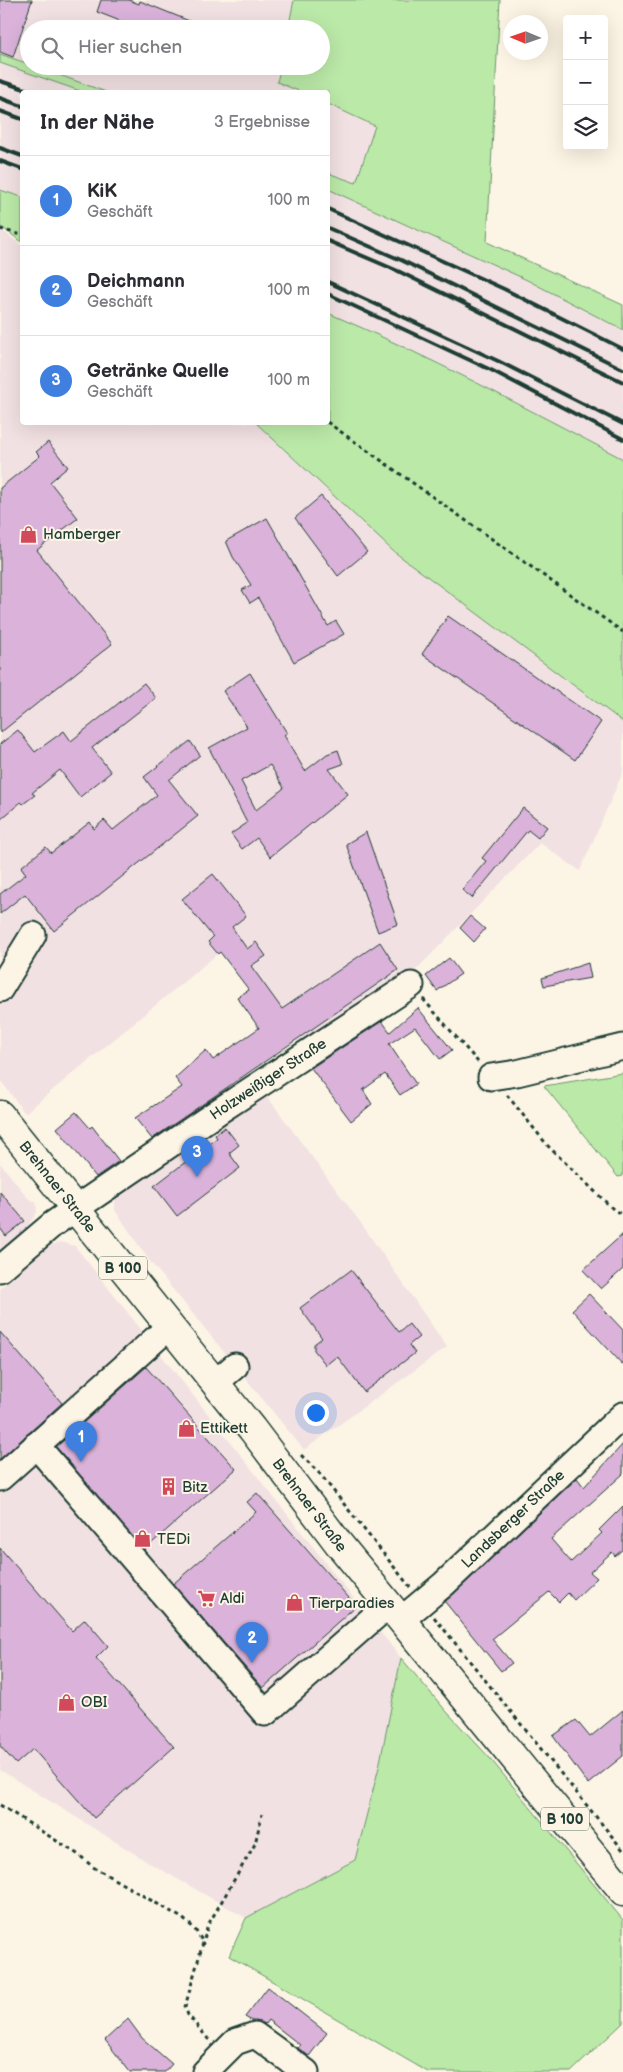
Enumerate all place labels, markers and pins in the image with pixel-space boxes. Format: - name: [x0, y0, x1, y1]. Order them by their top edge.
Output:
- shop icon: Hamberger: [19, 524, 39, 544]
- place label: Hamberger: [43, 525, 121, 544]
- pin: 3: [181, 1136, 213, 1177]
- shop icon: Ettikett: [176, 1418, 196, 1438]
- place label: Ettikett: [200, 1419, 248, 1438]
- pin: 1: [65, 1421, 97, 1462]
- building icon: Bitz: [158, 1477, 178, 1497]
- place label: Bitz: [182, 1478, 208, 1497]
- shop icon: TEDi: [133, 1529, 153, 1549]
- place label: TEDi: [157, 1530, 190, 1549]
- supermarket icon: Aldi: [196, 1588, 216, 1608]
- place label: Aldi: [220, 1589, 245, 1608]
- shop icon: Tierparadies: [285, 1593, 305, 1613]
- place label: Tierparadies: [309, 1594, 395, 1613]
- pin: 2: [236, 1622, 268, 1663]
- shop icon: OBI: [57, 1692, 77, 1712]
- place label: OBI: [81, 1693, 108, 1712]

